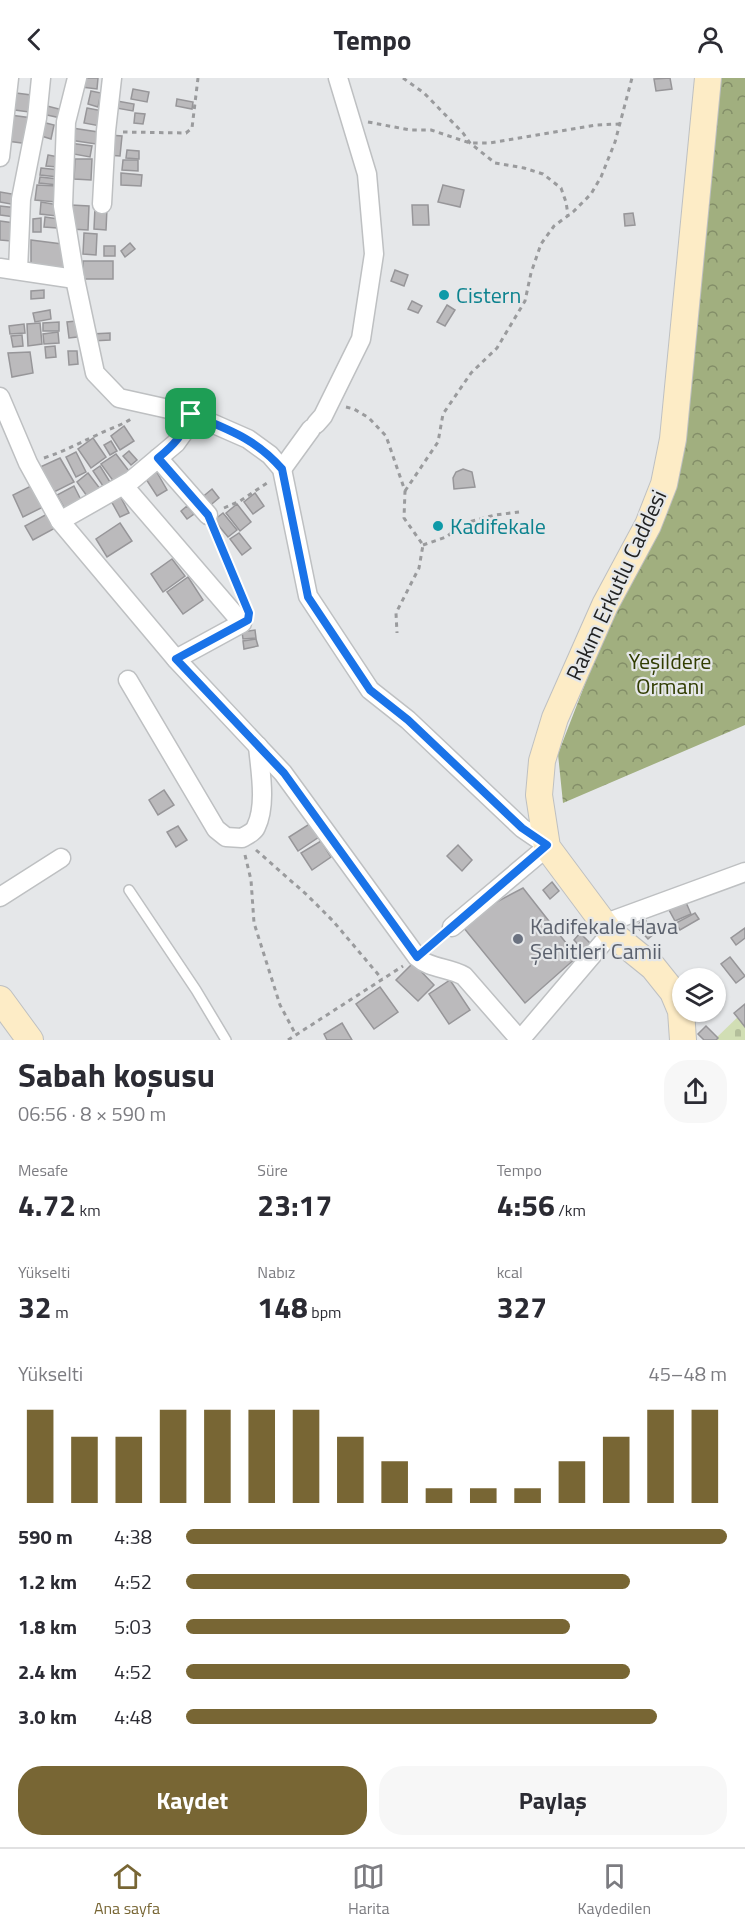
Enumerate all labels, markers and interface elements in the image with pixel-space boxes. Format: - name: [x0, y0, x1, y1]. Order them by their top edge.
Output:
- text: Tempo: [334, 19, 411, 60]
- icon: back: [18, 23, 51, 56]
- icon: person: [694, 23, 727, 56]
- place label: Cistern: [456, 278, 521, 312]
- marker: Cistern: [437, 288, 451, 302]
- pin: [165, 388, 216, 439]
- icon: arrive: [174, 397, 207, 430]
- street label: Rakım Erkutlu Caddesi: [557, 484, 675, 686]
- place label: Kadifekale: [450, 509, 546, 543]
- marker: Kadifekale: [431, 519, 445, 533]
- park label: Yeşildere Ormanı: [629, 644, 711, 703]
- place label: Kadifekale Hava Şehitleri Camii: [530, 909, 678, 968]
- marker: Kadifekale Hava Şehitleri Camii: [511, 932, 525, 946]
- map controls: [672, 968, 726, 1022]
- button: layers: [672, 968, 726, 1022]
- text: Sabah koşusu: [18, 1050, 215, 1100]
- button: share: [664, 1060, 727, 1123]
- text: 06:56 · 8 × 590 m: [18, 1098, 166, 1129]
- text: Mesafe: [18, 1158, 68, 1182]
- text: Süre: [257, 1158, 288, 1182]
- text: Tempo: [497, 1158, 542, 1182]
- text: 4.72: [18, 1182, 76, 1228]
- text: 23:17: [257, 1182, 332, 1228]
- text: 4:56: [497, 1182, 555, 1228]
- text: km: [76, 1198, 101, 1222]
- text: /km: [555, 1198, 586, 1222]
- text: Yükselti: [18, 1260, 70, 1284]
- text: Nabız: [257, 1260, 295, 1284]
- text: kcal: [497, 1260, 523, 1284]
- text: 32: [18, 1284, 52, 1330]
- text: 148: [257, 1284, 308, 1330]
- text: 327: [497, 1284, 547, 1330]
- text: m: [52, 1300, 69, 1324]
- text: bpm: [308, 1300, 341, 1324]
- text: Yükselti: [18, 1358, 83, 1389]
- text: 45–48 m: [648, 1358, 727, 1389]
- text: 590 m: [18, 1521, 73, 1552]
- text: 4:38: [114, 1521, 152, 1552]
- text: 1.2 km: [18, 1566, 77, 1597]
- text: 4:52: [114, 1566, 152, 1597]
- text: 1.8 km: [18, 1611, 77, 1642]
- text: 5:03: [114, 1611, 152, 1642]
- text: 2.4 km: [18, 1656, 77, 1687]
- text: 4:52: [114, 1656, 152, 1687]
- text: 3.0 km: [18, 1701, 77, 1732]
- text: 4:48: [114, 1701, 152, 1732]
- button: Kaydet: [18, 1766, 367, 1835]
- button: Paylaş: [379, 1766, 727, 1835]
- tab: Ana sayfa: [94, 1860, 160, 1920]
- tab: Harita: [348, 1860, 390, 1920]
- tab: Kaydedilen: [577, 1860, 651, 1920]

